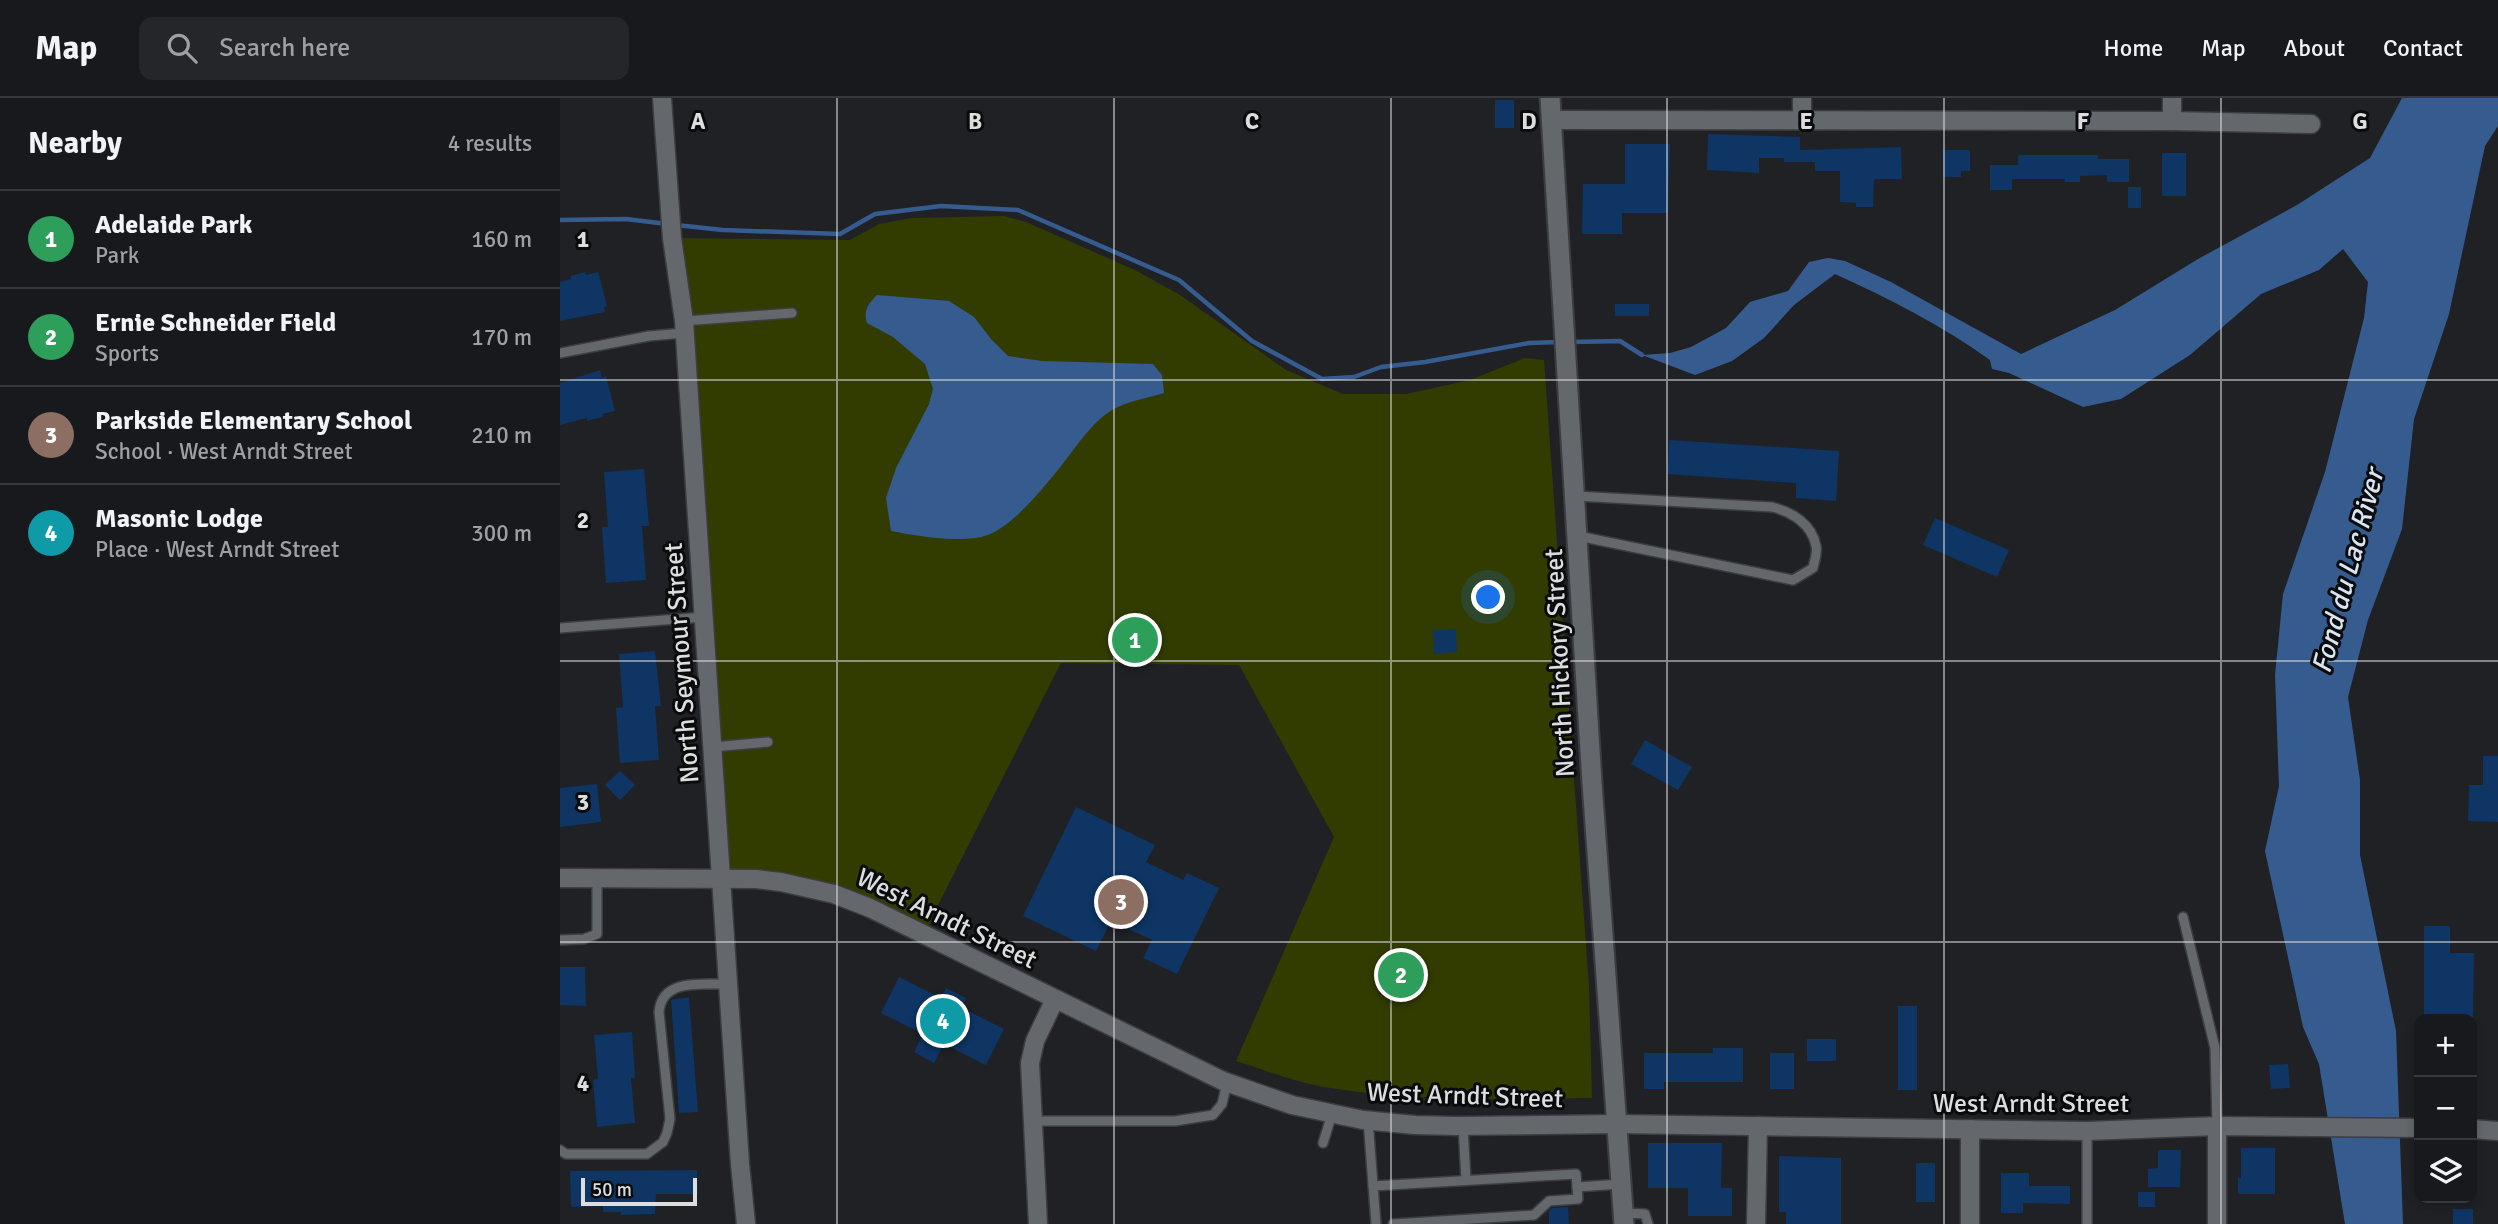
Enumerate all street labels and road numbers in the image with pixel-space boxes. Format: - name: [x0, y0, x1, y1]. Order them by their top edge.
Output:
- street label: North Seymour Street: [658, 542, 706, 784]
- street label: North Hickory Street: [1538, 548, 1582, 778]
- street label: West Arndt Street: [851, 861, 1042, 976]
- street label: West Arndt Street: [1366, 1077, 1564, 1115]
- street label: West Arndt Street: [1933, 1088, 2129, 1120]

